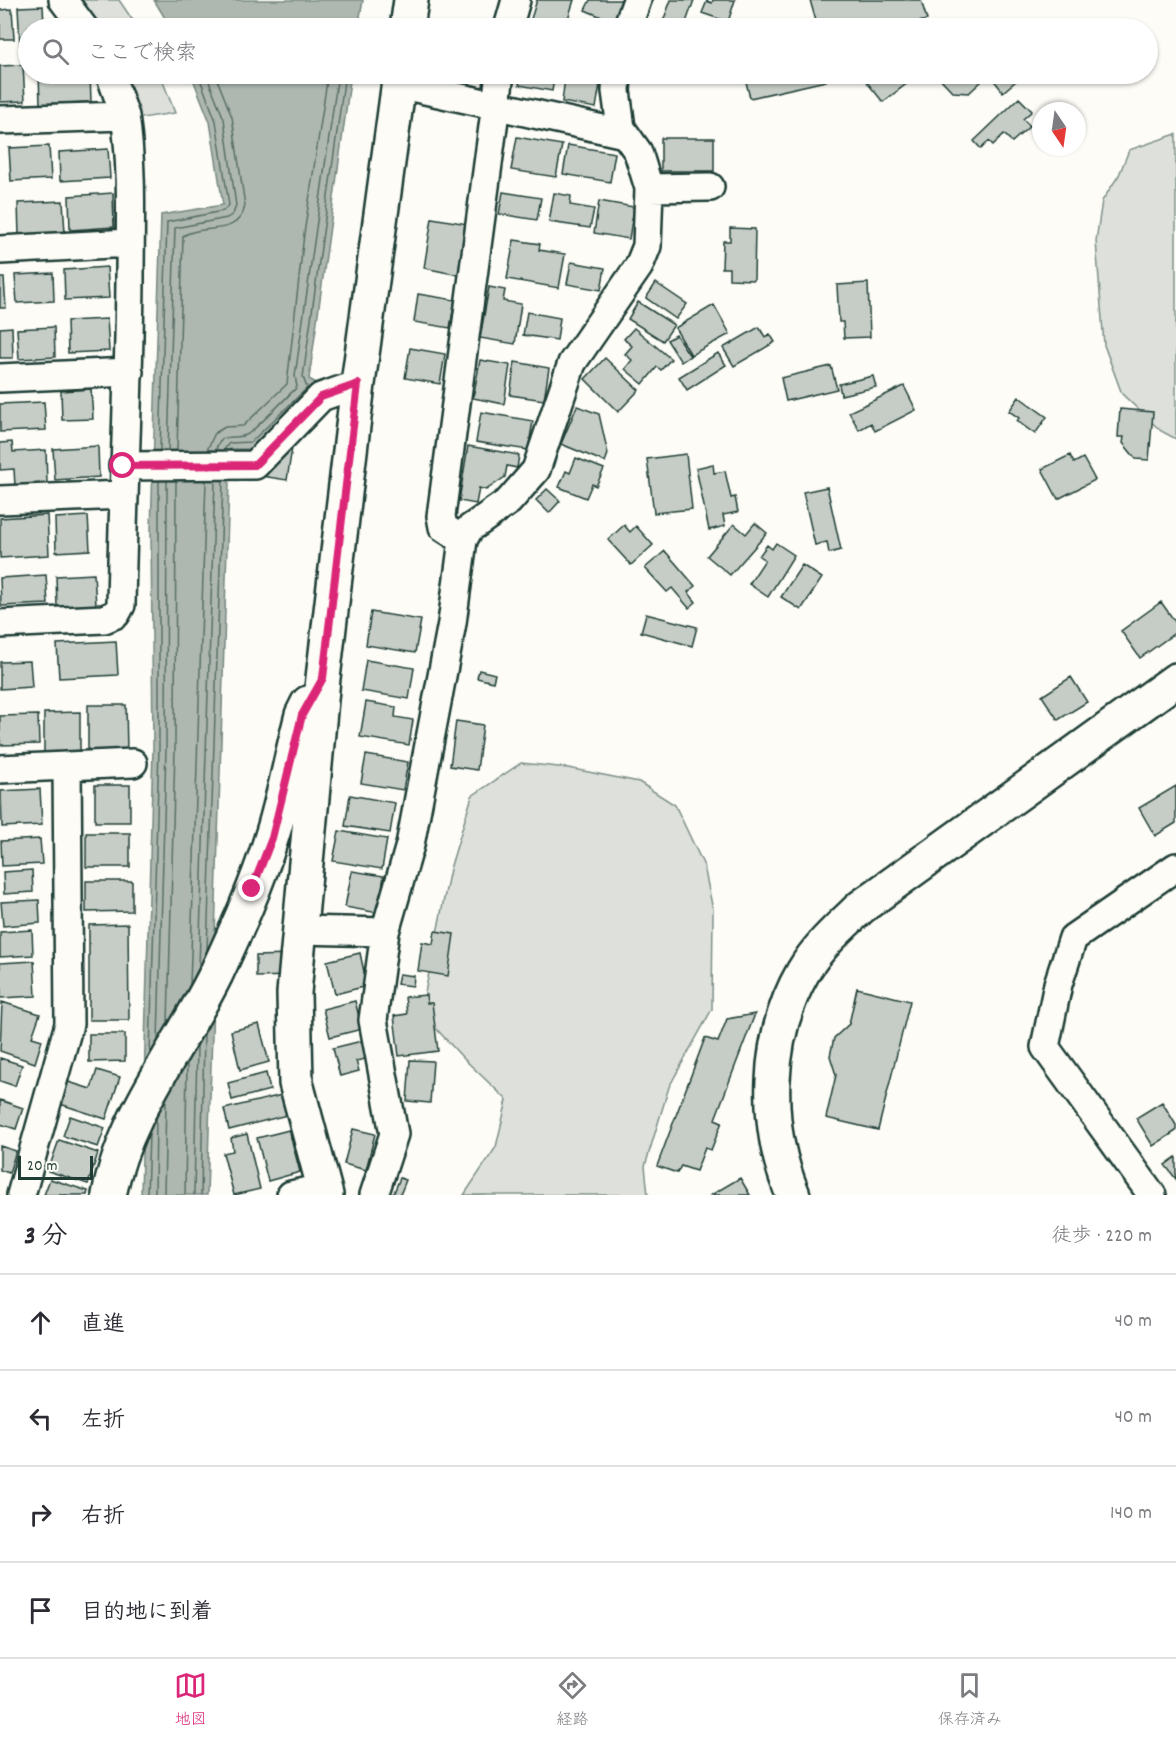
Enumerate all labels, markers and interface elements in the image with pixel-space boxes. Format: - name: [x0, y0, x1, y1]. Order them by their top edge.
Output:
- search box: [18, 18, 1158, 84]
- icon: search: [39, 35, 72, 68]
- text: ここで検索: [87, 39, 197, 70]
- north arrow: [1032, 102, 1086, 156]
- route start: [109, 452, 135, 478]
- route end: [238, 875, 264, 901]
- scale bar: [18, 1153, 93, 1180]
- text: 20 m: [27, 1155, 57, 1178]
- text: 3 分: [24, 1219, 68, 1256]
- text: 徒歩 · 220 m: [1052, 1223, 1152, 1251]
- icon: ahead: [24, 1306, 57, 1339]
- text: 40 m: [1114, 1308, 1152, 1336]
- text: 直進: [81, 1310, 125, 1341]
- icon: left: [24, 1402, 57, 1435]
- text: 40 m: [1114, 1404, 1152, 1432]
- text: 左折: [81, 1406, 125, 1437]
- icon: right: [24, 1498, 57, 1531]
- text: 140 m: [1110, 1500, 1152, 1528]
- text: 右折: [81, 1502, 125, 1533]
- icon: arrive: [24, 1594, 57, 1627]
- text: 目的地に到着: [81, 1598, 213, 1629]
- tab: 地図: [174, 1669, 207, 1732]
- tab: 経路: [556, 1669, 589, 1732]
- tab: 保存済み: [938, 1669, 1002, 1732]

